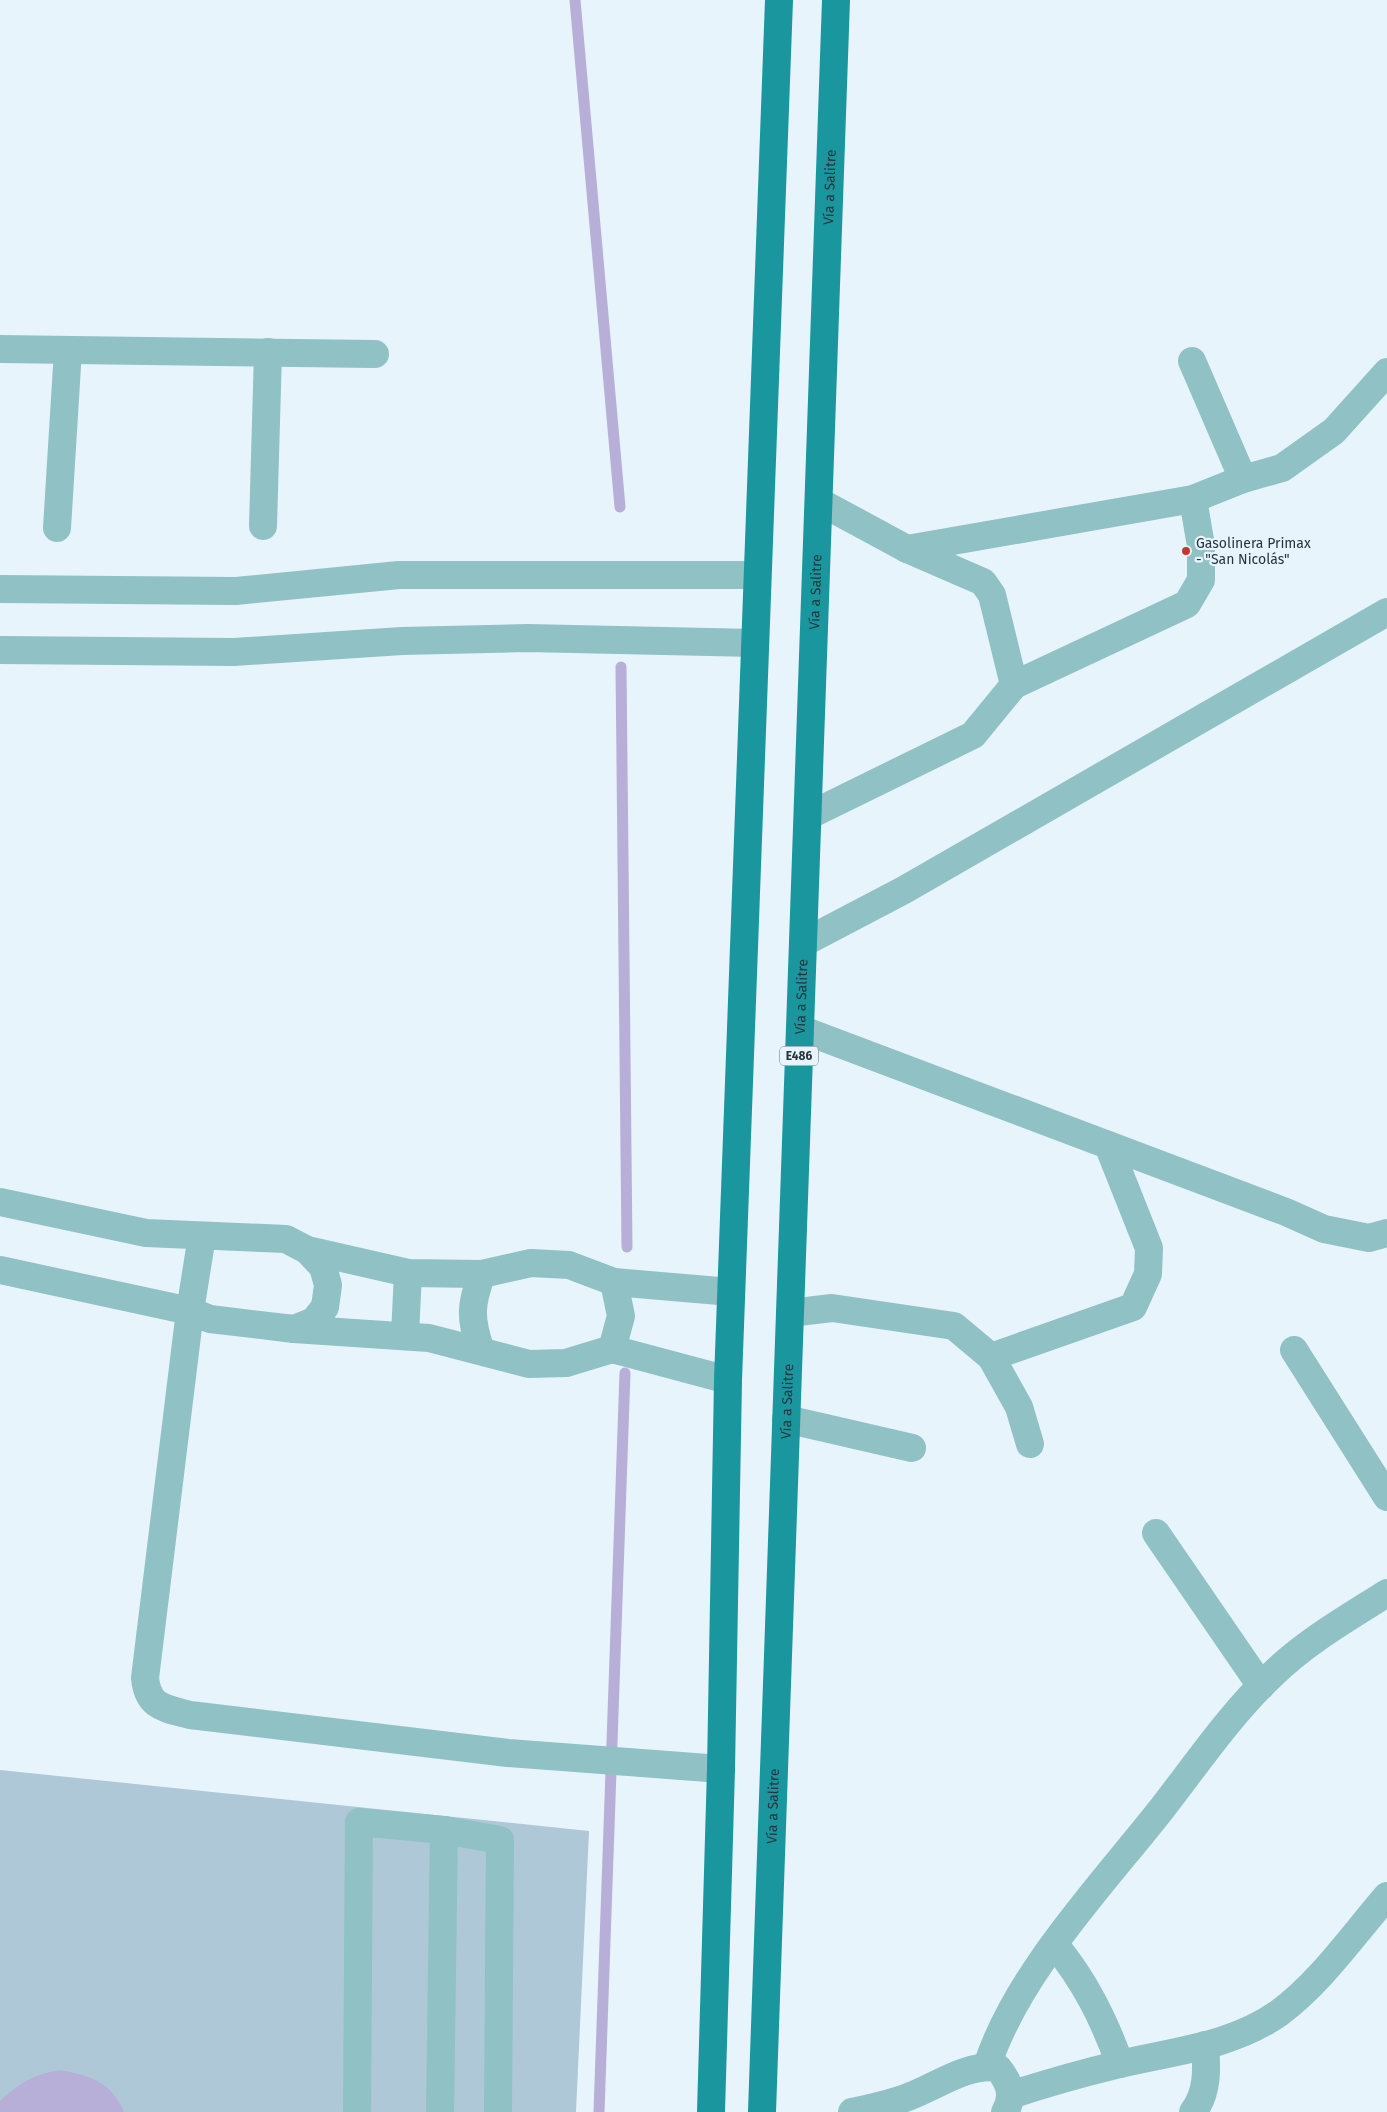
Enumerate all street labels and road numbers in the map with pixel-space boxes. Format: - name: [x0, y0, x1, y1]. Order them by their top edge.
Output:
- street label: Vía a Salitre: [820, 149, 839, 225]
- street label: Vía a Salitre: [805, 554, 825, 630]
- street label: Vía a Salitre: [791, 959, 811, 1035]
- road number: E486: [780, 1046, 818, 1066]
- street label: Vía a Salitre: [777, 1363, 797, 1439]
- street label: Vía a Salitre: [763, 1768, 783, 1844]

